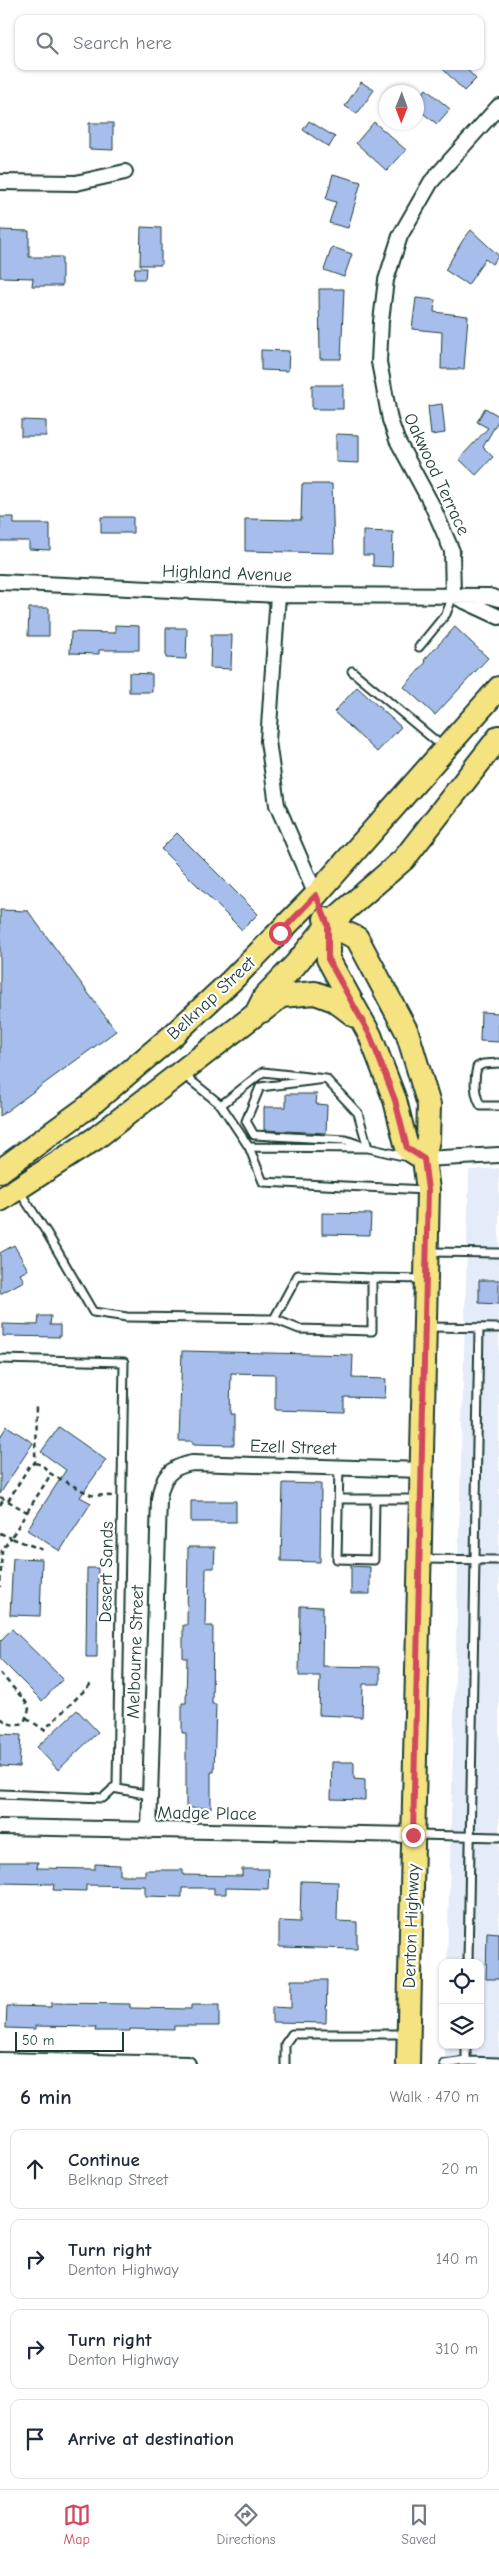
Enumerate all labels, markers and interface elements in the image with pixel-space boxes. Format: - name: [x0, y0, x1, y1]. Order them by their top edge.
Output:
- search box: [15, 15, 484, 70]
- icon: search: [33, 29, 61, 57]
- text: Search here: [73, 32, 172, 54]
- north arrow: [379, 85, 424, 130]
- street label: Oakwood Terrace: [399, 410, 474, 539]
- street label: Highland Avenue: [162, 561, 292, 586]
- route start: [269, 922, 292, 945]
- street label: Belknap Street: [163, 952, 260, 1044]
- street label: Ezell Street: [250, 1436, 337, 1460]
- street label: Desert Sands: [95, 1521, 118, 1623]
- street label: Melbourne Street: [123, 1584, 148, 1719]
- street label: Madge Place: [157, 1802, 257, 1825]
- route end: [402, 1824, 425, 1847]
- street label: Denton Highway: [399, 1863, 424, 1989]
- map controls: [439, 1959, 484, 2049]
- button: locate: [439, 1959, 484, 2004]
- button: layers: [439, 2004, 484, 2049]
- scale bar: [15, 2029, 124, 2052]
- text: 50 m: [22, 2032, 54, 2049]
- text: 6 min: [20, 2085, 72, 2109]
- text: Walk · 470 m: [390, 2088, 479, 2106]
- text: Continue: [68, 2149, 140, 2171]
- icon: ahead: [21, 2155, 49, 2183]
- text: 20 m: [441, 2160, 478, 2178]
- text: Belknap Street: [68, 2171, 168, 2189]
- text: Turn right: [68, 2239, 152, 2261]
- icon: right: [21, 2245, 49, 2273]
- text: 140 m: [436, 2250, 478, 2268]
- text: Denton Highway: [68, 2261, 179, 2279]
- text: Turn right: [68, 2329, 152, 2351]
- icon: right: [21, 2335, 49, 2363]
- text: 310 m: [435, 2340, 478, 2358]
- text: Denton Highway: [68, 2351, 179, 2369]
- icon: arrive: [21, 2425, 49, 2453]
- text: Arrive at destination: [68, 2428, 234, 2450]
- tab: Map: [63, 2501, 91, 2548]
- tab: Directions: [216, 2501, 276, 2548]
- tab: Saved: [401, 2501, 436, 2548]

